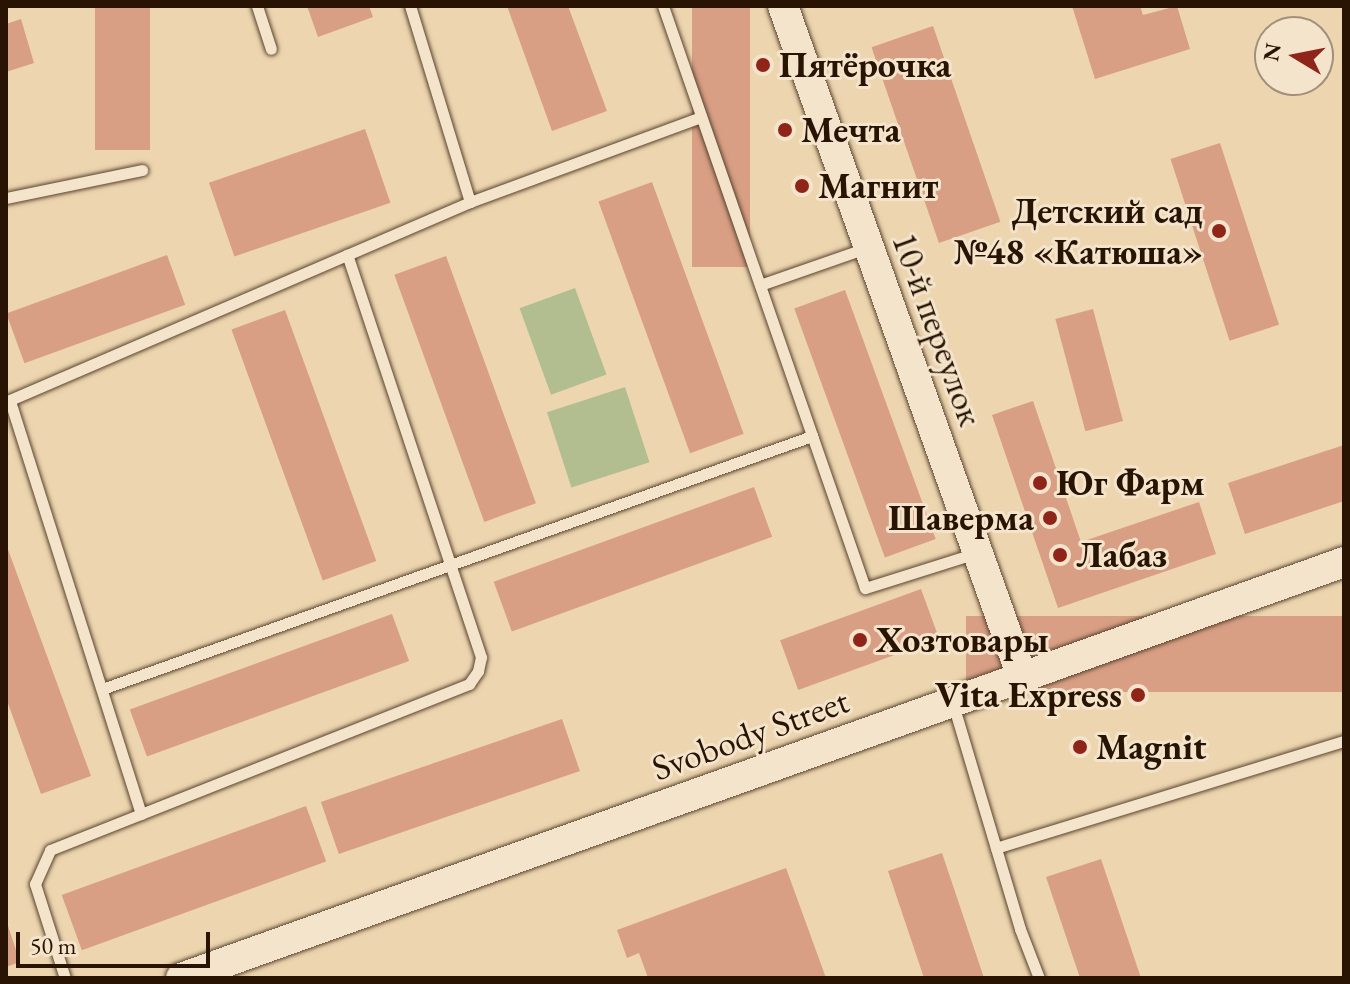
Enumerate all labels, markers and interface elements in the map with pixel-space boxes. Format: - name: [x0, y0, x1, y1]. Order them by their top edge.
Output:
- north arrow: [1254, 16, 1334, 96]
- text: N: [1256, 41, 1288, 63]
- place label: Пятёрочка: [779, 43, 951, 87]
- marker: Пятёрочка: [754, 56, 772, 74]
- place label: Мечта: [801, 108, 901, 152]
- marker: Мечта: [776, 121, 794, 139]
- place label: Магнит: [818, 164, 938, 208]
- marker: Магнит: [793, 177, 811, 195]
- place label: Детский сад №48 «Катюша»: [954, 188, 1203, 273]
- marker: Детский сад №48 «Катюша»: [1210, 222, 1228, 240]
- street label: 10-й переулок: [883, 226, 993, 432]
- place label: Юг Фарм: [1056, 461, 1205, 505]
- marker: Юг Фарм: [1031, 474, 1049, 492]
- place label: Шаверма: [888, 496, 1034, 540]
- marker: Шаверма: [1041, 509, 1059, 527]
- place label: Лабаз: [1076, 533, 1167, 577]
- marker: Лабаз: [1051, 546, 1069, 564]
- place label: Хозтовары: [876, 618, 1049, 662]
- marker: Хозтовары: [851, 631, 869, 649]
- place label: Vita Express: [935, 673, 1122, 717]
- street label: Svobody Street: [646, 678, 854, 790]
- marker: Vita Express: [1129, 686, 1147, 704]
- place label: Magnit: [1096, 725, 1207, 769]
- marker: Magnit: [1071, 738, 1089, 756]
- scale bar: [20, 916, 214, 966]
- text: 50 m: [30, 930, 77, 961]

